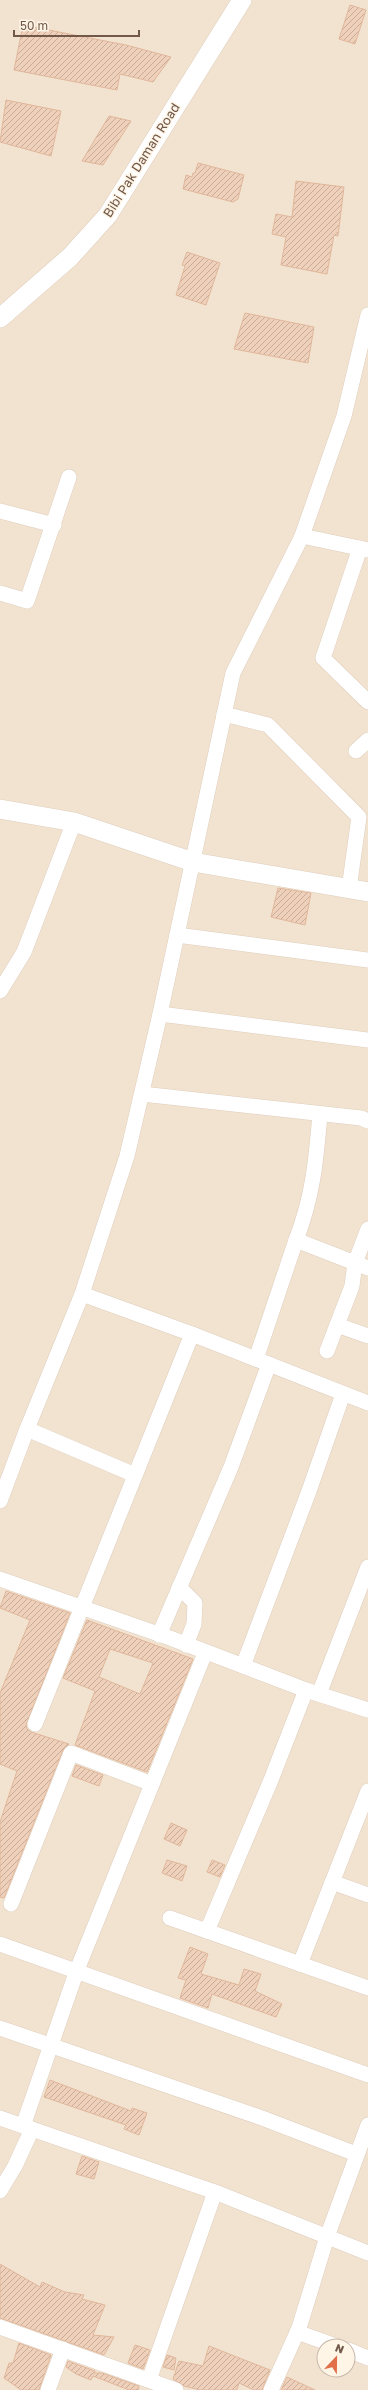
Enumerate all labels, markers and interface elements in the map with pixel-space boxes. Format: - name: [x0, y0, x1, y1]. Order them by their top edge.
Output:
- scale bar: [14, 12, 139, 38]
- text: 50 m: [20, 18, 48, 33]
- street label: Bibi Pak Daman Road: [99, 100, 183, 220]
- north arrow: [316, 2338, 356, 2378]
- text: N: [334, 2341, 346, 2356]

